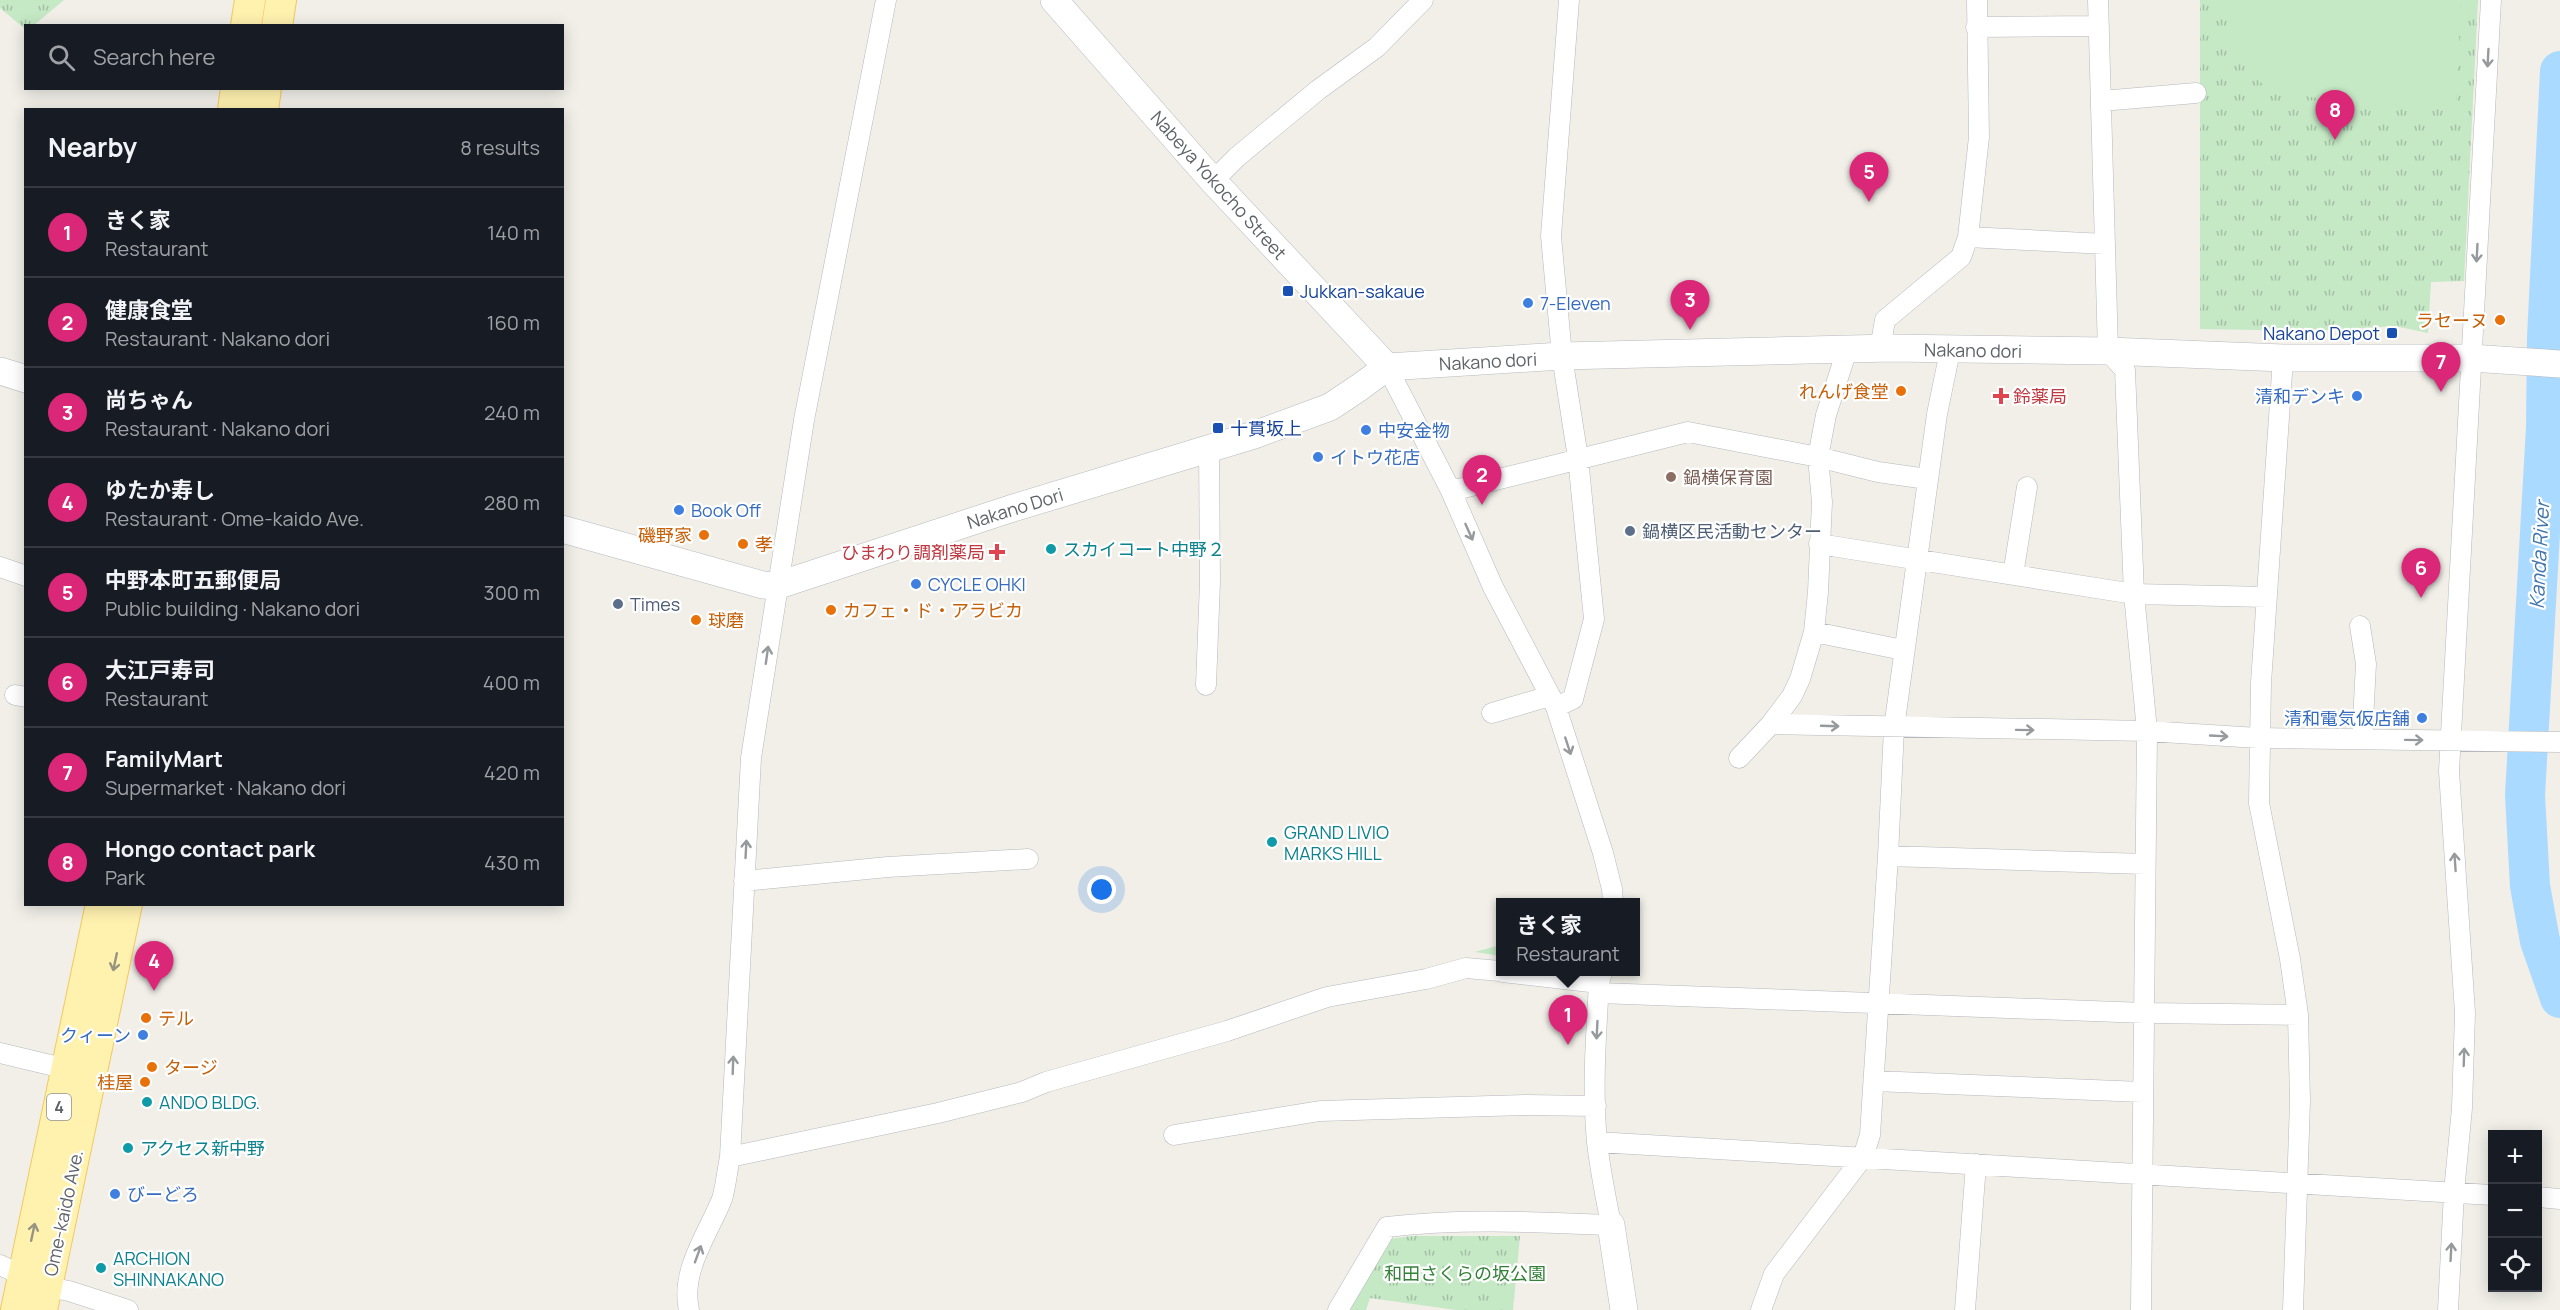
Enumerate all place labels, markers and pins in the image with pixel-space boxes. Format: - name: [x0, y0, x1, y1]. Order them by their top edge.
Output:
- pin: 8: [2316, 90, 2354, 140]
- pin: 5: [1850, 152, 1888, 202]
- place label: Jukkan-sakaue: [1300, 279, 1425, 303]
- pin: 3: [1670, 280, 1710, 330]
- marker: Jukkan-sakaue: [1281, 284, 1295, 298]
- place label: 7-Eleven: [1540, 291, 1611, 315]
- marker: 7-Eleven: [1521, 296, 1535, 310]
- place label: ラセーヌ: [2416, 308, 2488, 332]
- marker: ラセーヌ: [2493, 313, 2507, 327]
- place label: Nakano Depot: [2263, 321, 2380, 345]
- marker: Nakano Depot: [2385, 326, 2399, 340]
- pin: 7: [2422, 342, 2460, 392]
- place label: れんげ食堂: [1799, 379, 1889, 403]
- marker: れんげ食堂: [1894, 384, 1908, 398]
- place label: 鈴薬局: [2013, 384, 2067, 408]
- place label: 清和デンキ: [2255, 384, 2345, 408]
- marker: 鈴薬局: [1994, 389, 2008, 403]
- marker: 清和デンキ: [2350, 389, 2364, 403]
- place label: 十貫坂上: [1230, 416, 1302, 440]
- place label: 中安金物: [1378, 418, 1450, 442]
- marker: 十貫坂上: [1211, 421, 1225, 435]
- marker: 中安金物: [1359, 423, 1373, 437]
- place label: イトウ花店: [1330, 445, 1420, 469]
- marker: イトウ花店: [1311, 450, 1325, 464]
- pin: 2: [1462, 456, 1502, 505]
- place label: 鍋横保育園: [1683, 465, 1773, 489]
- marker: 鍋横保育園: [1664, 470, 1678, 484]
- place label: Book Off: [691, 498, 761, 522]
- marker: Book Off: [672, 503, 686, 517]
- place label: 鍋横区民活動センター: [1642, 519, 1822, 543]
- place label: 磯野家: [638, 523, 692, 547]
- marker: 鍋横区民活動センター: [1623, 524, 1637, 538]
- marker: 磯野家: [697, 528, 711, 542]
- place label: 孝: [755, 532, 773, 556]
- marker: 孝: [736, 537, 750, 551]
- place label: スカイコート中野２: [1063, 537, 1225, 561]
- place label: ひまわり調剤薬局: [841, 540, 985, 564]
- marker: スカイコート中野２: [1044, 542, 1058, 556]
- marker: ひまわり調剤薬局: [990, 545, 1004, 559]
- pin: 6: [2402, 548, 2440, 598]
- place label: CYCLE OHKI: [928, 572, 1026, 596]
- marker: CYCLE OHKI: [909, 577, 923, 591]
- place label: Times: [630, 592, 680, 616]
- marker: Times: [611, 597, 625, 611]
- place label: カフェ・ド・アラビカ: [843, 598, 1023, 622]
- marker: カフェ・ド・アラビカ: [824, 603, 838, 617]
- place label: 球磨: [708, 608, 744, 632]
- marker: 球磨: [689, 613, 703, 627]
- place label: 清和電気仮店舗: [2284, 706, 2410, 730]
- marker: 清和電気仮店舗: [2415, 711, 2429, 725]
- place label: GRAND LIVIO MARKS HILL: [1284, 820, 1389, 865]
- marker: GRAND LIVIO MARKS HILL: [1265, 835, 1279, 849]
- pin: 4: [134, 942, 174, 991]
- pin: 1: [1548, 996, 1588, 1045]
- place label: テル: [158, 1006, 194, 1030]
- marker: テル: [139, 1011, 153, 1025]
- place label: クィーン: [60, 1023, 131, 1047]
- marker: クィーン: [136, 1028, 150, 1042]
- place label: タージ: [164, 1055, 218, 1079]
- marker: タージ: [145, 1060, 159, 1074]
- place label: 桂屋: [97, 1070, 133, 1094]
- marker: 桂屋: [138, 1075, 152, 1089]
- place label: ANDO BLDG.: [159, 1090, 260, 1114]
- marker: ANDO BLDG.: [140, 1095, 154, 1109]
- place label: アクセス新中野: [140, 1136, 265, 1160]
- marker: アクセス新中野: [121, 1141, 135, 1155]
- place label: びーどろ: [127, 1182, 199, 1206]
- marker: びーどろ: [108, 1187, 122, 1201]
- place label: ARCHION SHINNAKANO: [113, 1246, 224, 1291]
- marker: ARCHION SHINNAKANO: [94, 1261, 108, 1275]

